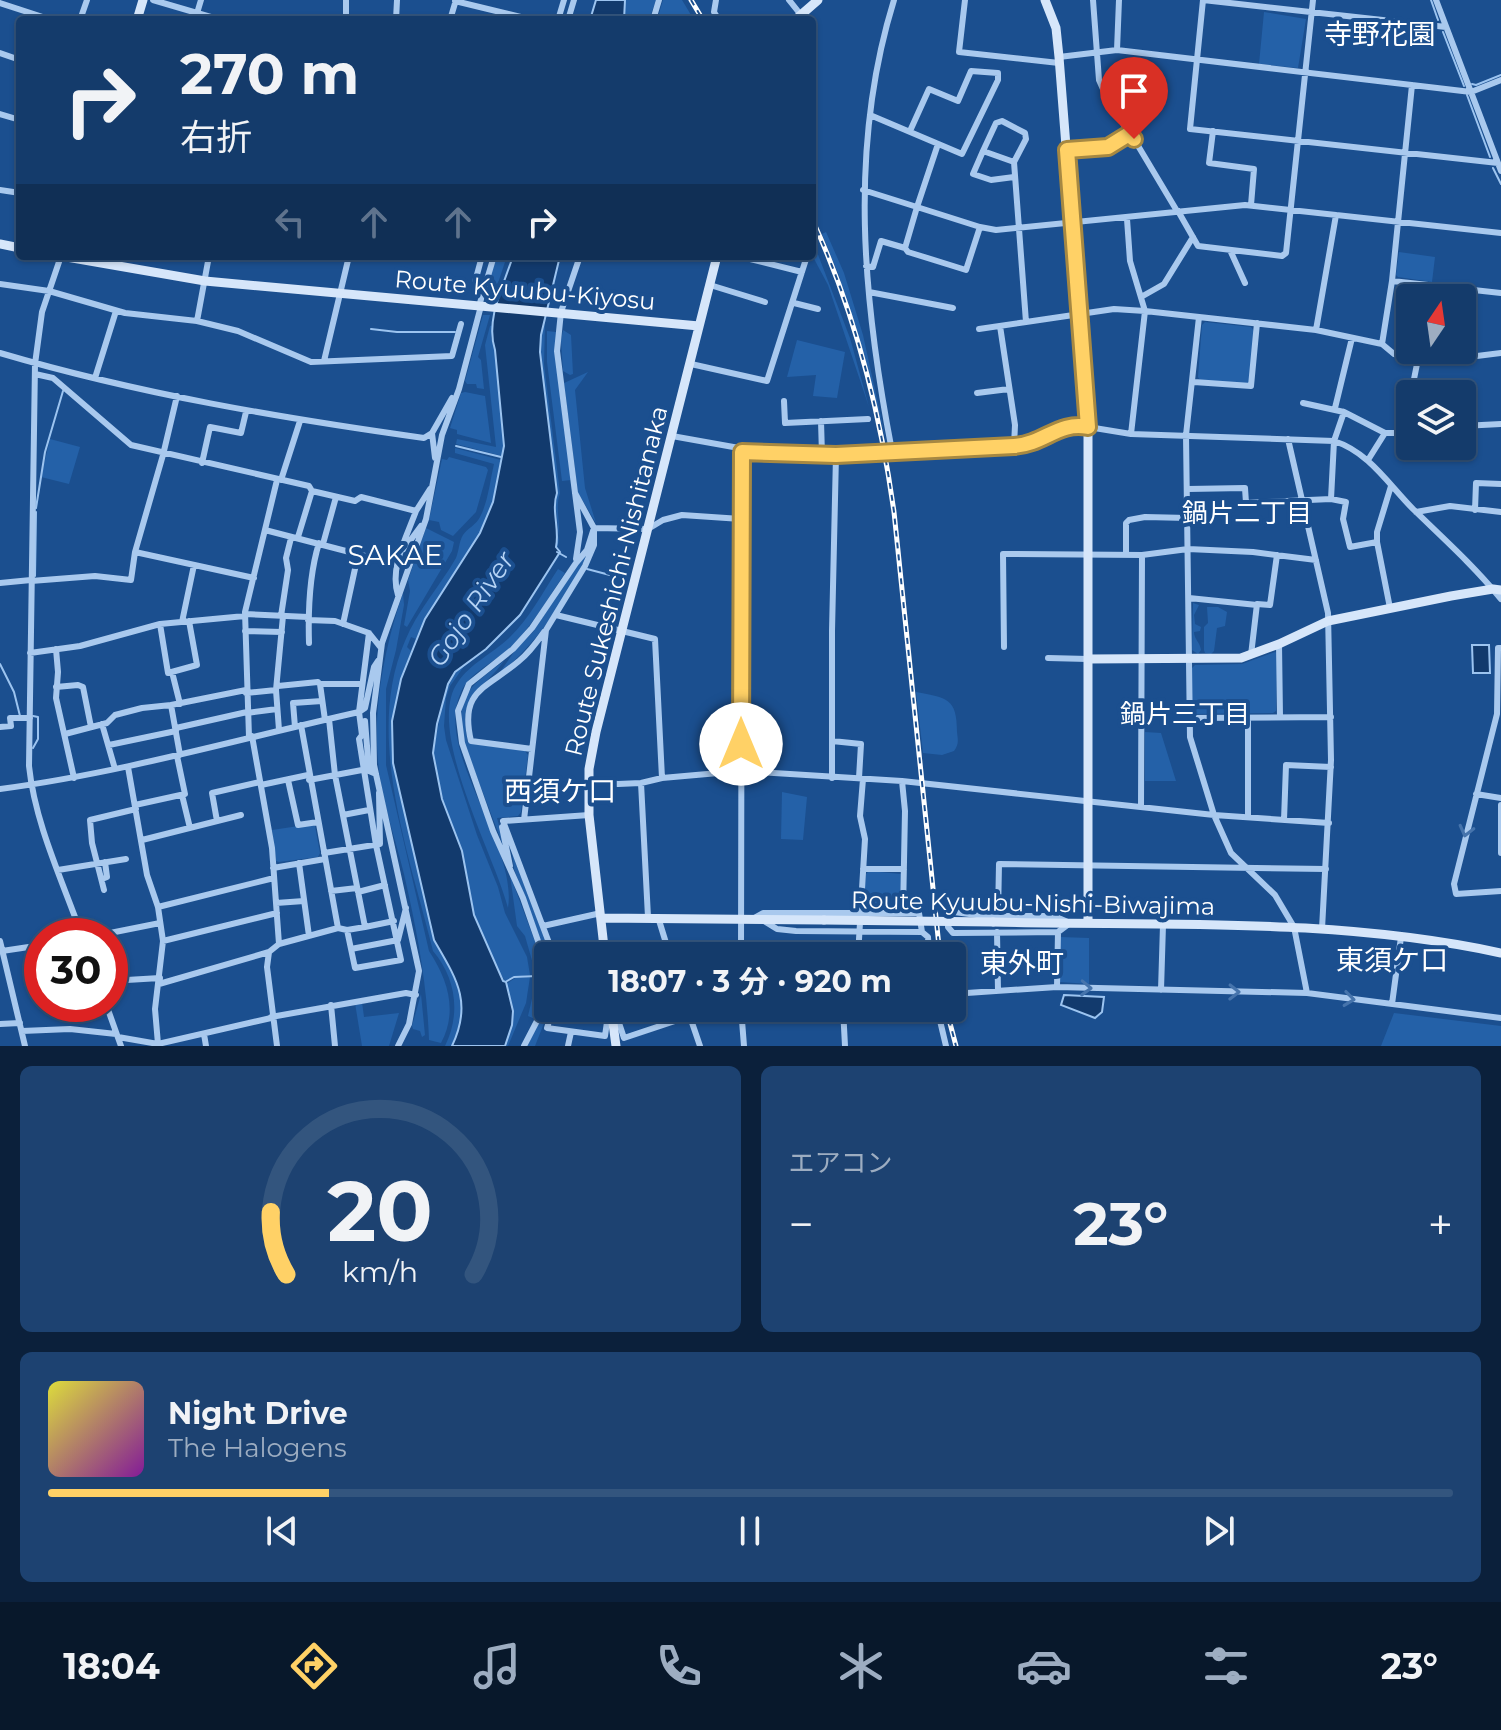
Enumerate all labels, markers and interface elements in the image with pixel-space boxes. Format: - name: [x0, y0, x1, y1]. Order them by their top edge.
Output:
- district label: 寺野花園: [1324, 17, 1436, 51]
- text: 270 m: [180, 40, 359, 108]
- icon: right: [48, 48, 152, 152]
- pin: [1100, 57, 1168, 139]
- icon: arrive: [1112, 69, 1156, 113]
- text: 右折: [180, 115, 252, 159]
- icon: left: [268, 200, 312, 244]
- icon: ahead: [352, 200, 396, 244]
- icon: ahead: [436, 200, 480, 244]
- icon: right: [520, 200, 564, 244]
- street label: Route Kyuubu-Kiyosu: [394, 264, 656, 316]
- north arrow: [1396, 284, 1476, 364]
- map controls: [1396, 284, 1476, 460]
- button: layers: [1396, 380, 1476, 460]
- street label: Route Sukeshichi-Nishitanaka: [558, 403, 674, 759]
- district label: 鍋片二丁目: [1182, 497, 1312, 529]
- district label: SAKAE: [347, 538, 443, 572]
- water label: Gojo River: [421, 545, 522, 673]
- district label: 鍋片三丁目: [1120, 698, 1250, 730]
- position arrow: [699, 702, 783, 786]
- district label: 西須ケ口: [504, 774, 616, 808]
- one-way arrow: [1459, 824, 1476, 838]
- street label: Route Kyuubu-Nishi-Biwajima: [851, 885, 1215, 921]
- speed limit sign: 30: [24, 918, 128, 1022]
- district label: 東須ケ口: [1336, 943, 1448, 977]
- district label: 東外町: [980, 946, 1064, 980]
- text: 18:07 · 3 分 · 920 m: [608, 963, 892, 1000]
- one-way arrow: [1080, 979, 1093, 996]
- one-way arrow: [1228, 983, 1241, 1000]
- one-way arrow: [1343, 990, 1356, 1007]
- text: エアコン: [789, 1147, 893, 1179]
- text: 20: [327, 1160, 433, 1262]
- text: 23°: [1073, 1187, 1168, 1260]
- text: −: [789, 1197, 814, 1251]
- text: +: [1428, 1197, 1453, 1251]
- text: km/h: [342, 1254, 418, 1289]
- text: Night Drive: [168, 1395, 348, 1432]
- text: The Halogens: [168, 1432, 347, 1464]
- icon: previous: [260, 1509, 304, 1553]
- icon: pause: [728, 1509, 772, 1553]
- icon: next: [1197, 1509, 1241, 1553]
- icon: directions: [286, 1638, 342, 1694]
- icon: music: [469, 1638, 525, 1694]
- icon: phone: [651, 1638, 707, 1694]
- icon: climate: [833, 1638, 889, 1694]
- icon: car: [1016, 1638, 1072, 1694]
- icon: filters: [1198, 1638, 1254, 1694]
- text: 18:04: [63, 1644, 160, 1688]
- text: 23°: [1381, 1644, 1438, 1688]

